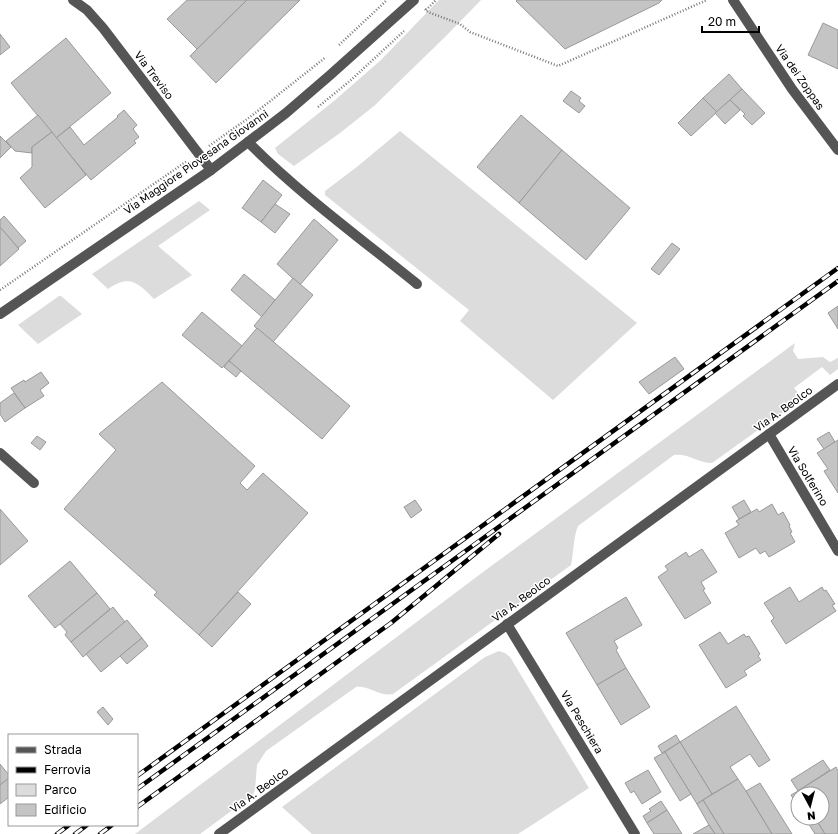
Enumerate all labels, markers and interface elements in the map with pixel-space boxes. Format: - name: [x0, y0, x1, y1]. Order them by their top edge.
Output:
- scale bar: [702, 8, 759, 34]
- text: 20 m: [708, 14, 736, 29]
- street label: Via dei Zoppas: [773, 42, 828, 112]
- street label: Via Treviso: [132, 48, 177, 102]
- street label: Via Maggiore Piovesana Giovanni: [121, 106, 271, 217]
- street label: Via A. Beolco: [751, 383, 815, 434]
- street label: Via Solferino: [786, 444, 831, 508]
- street label: Via A. Beolco: [489, 573, 553, 624]
- street label: Via Peschiera: [559, 688, 606, 756]
- legend: [8, 734, 138, 826]
- text: Strada: [44, 742, 82, 757]
- text: Ferrovia: [44, 762, 91, 777]
- street label: Via A. Beolco: [227, 764, 291, 815]
- text: Parco: [44, 782, 77, 797]
- north arrow: [790, 786, 830, 826]
- text: Edificio: [44, 802, 86, 817]
- text: N: [806, 809, 816, 823]

